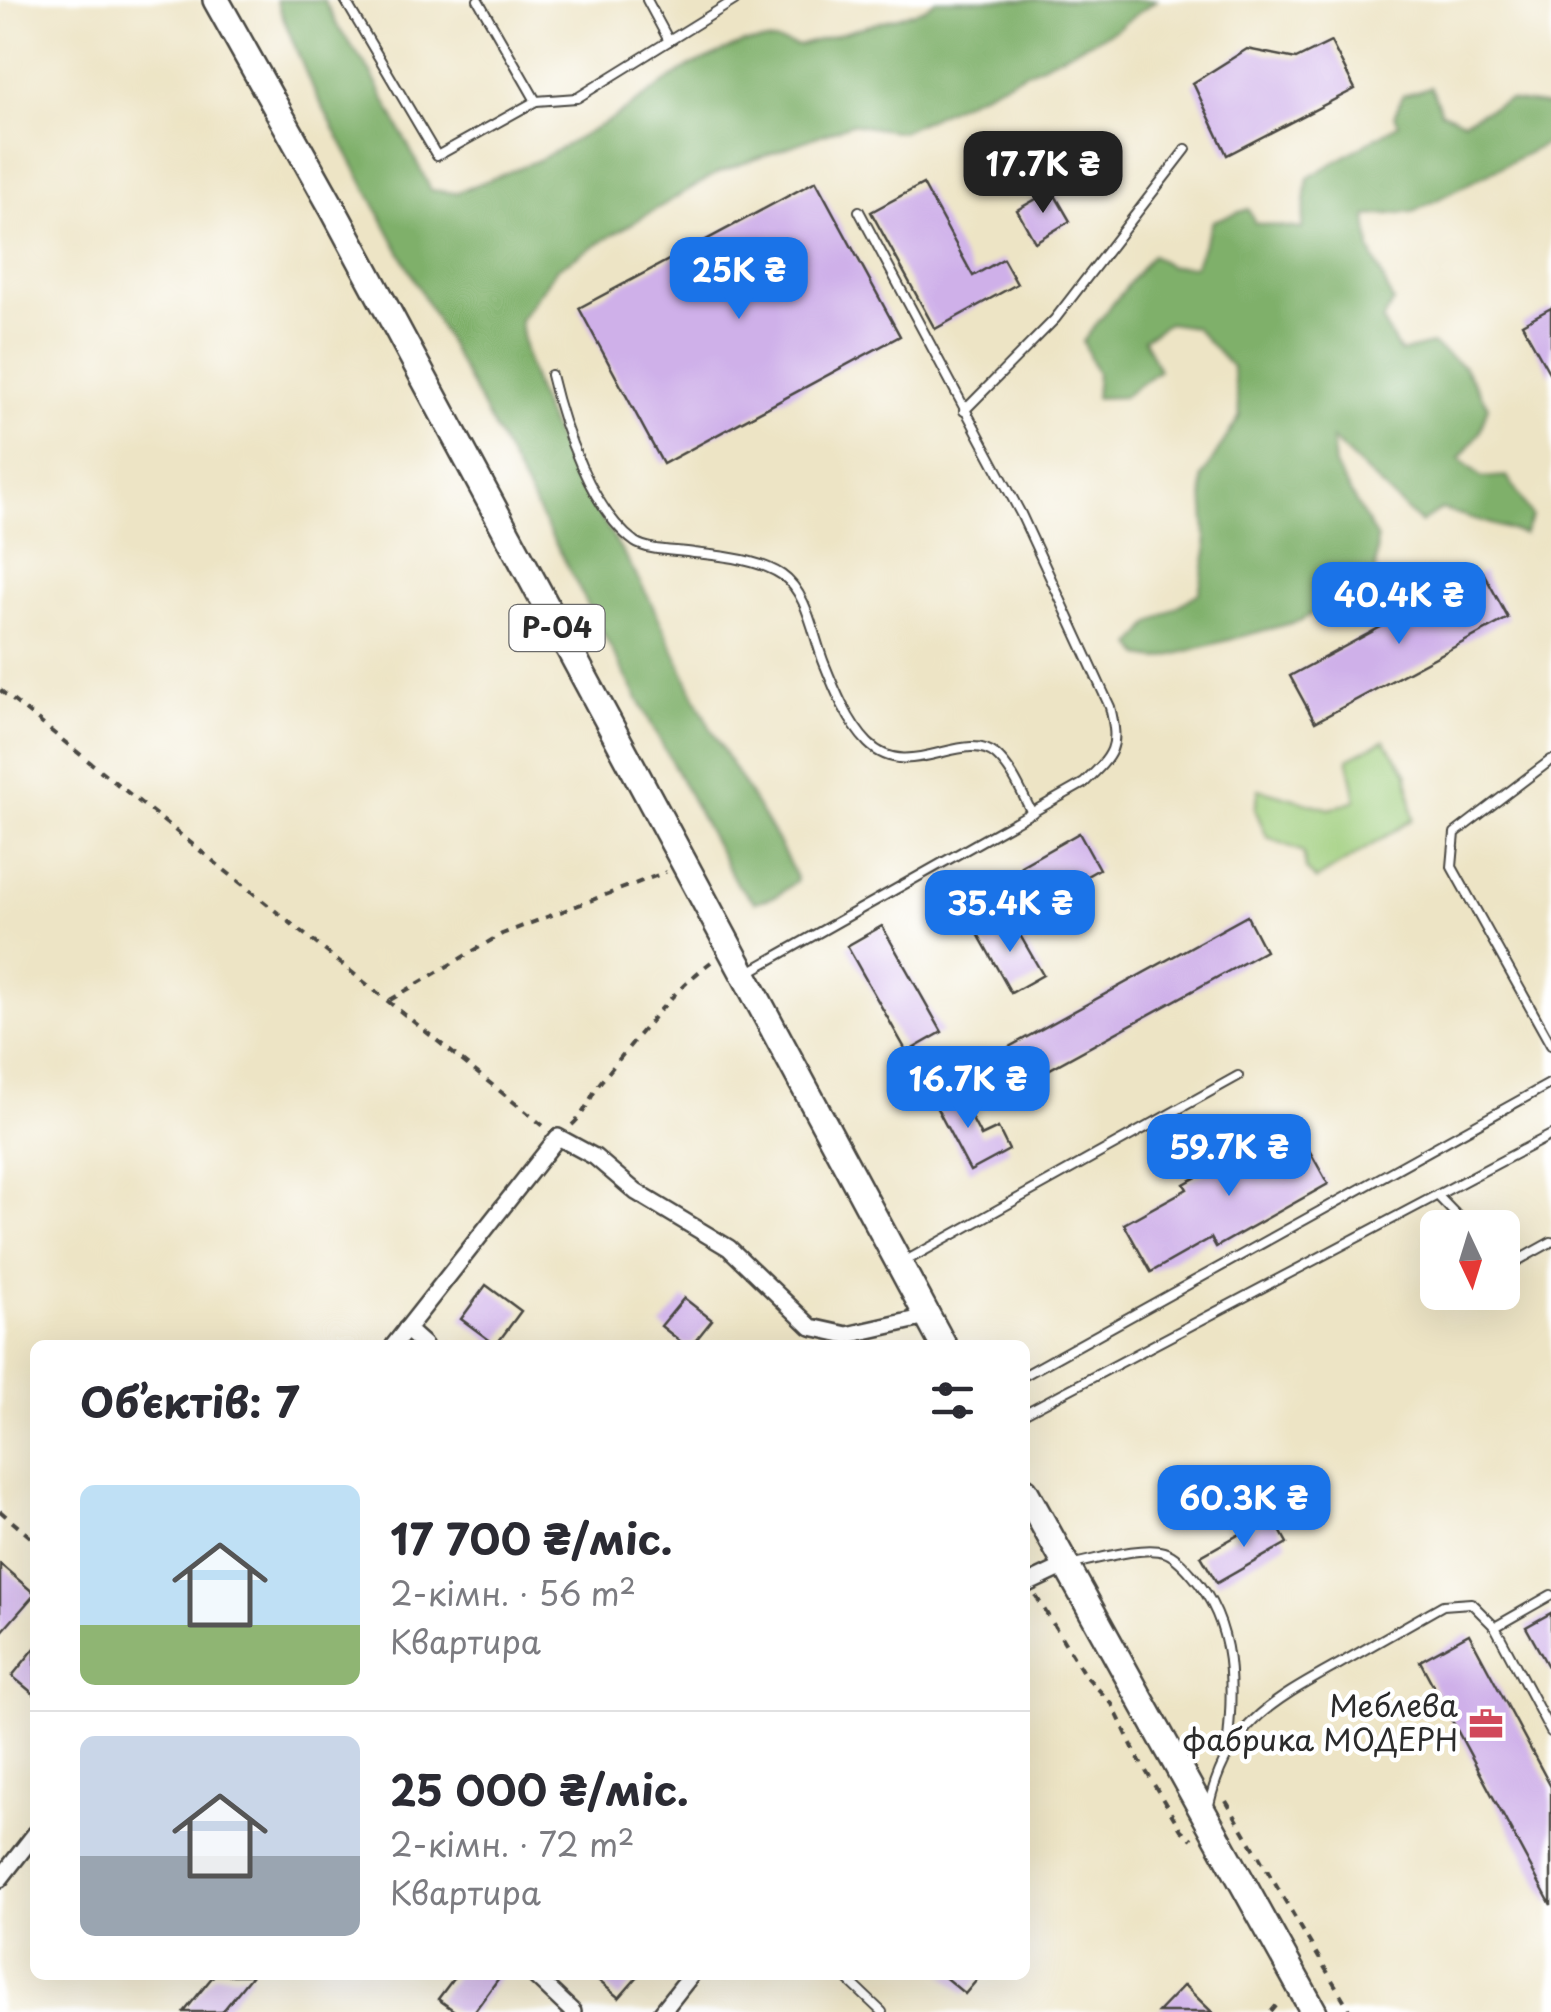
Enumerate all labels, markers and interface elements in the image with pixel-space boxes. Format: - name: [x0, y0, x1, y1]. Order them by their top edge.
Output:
- pin: 17.7K ₴: [951, 131, 1135, 216]
- text: 17.7K ₴: [986, 139, 1100, 187]
- pin: 25K ₴: [669, 237, 809, 322]
- text: 25K ₴: [692, 245, 786, 293]
- pin: 40.4K ₴: [1307, 562, 1491, 647]
- text: 40.4K ₴: [1334, 570, 1464, 618]
- road number: Р-04: [510, 605, 604, 651]
- pin: 35.4K ₴: [918, 870, 1102, 955]
- text: 35.4K ₴: [947, 878, 1073, 926]
- pin: 16.7K ₴: [876, 1046, 1060, 1131]
- text: 16.7K ₴: [909, 1054, 1027, 1102]
- pin: 59.7K ₴: [1137, 1114, 1321, 1199]
- text: 59.7K ₴: [1169, 1122, 1289, 1170]
- north arrow: [1420, 1210, 1520, 1310]
- map controls: [1420, 1210, 1520, 1310]
- text: Об’єктів: 7: [80, 1369, 299, 1432]
- icon: filters: [925, 1373, 980, 1428]
- pin: 60.3K ₴: [1152, 1465, 1336, 1550]
- text: 60.3K ₴: [1180, 1473, 1308, 1521]
- text: 17 700 ₴/міс.: [390, 1506, 673, 1569]
- icon: home: [160, 1525, 280, 1645]
- text: 2-кімн. · 56 m²: [390, 1569, 636, 1617]
- text: Квартира: [390, 1617, 541, 1665]
- place label: Меблева фабрика МОДЕРН: [1182, 1682, 1458, 1761]
- office icon: Меблева фабрика МОДЕРН: [1467, 1705, 1505, 1743]
- text: 25 000 ₴/міс.: [390, 1757, 689, 1820]
- icon: home: [160, 1776, 280, 1896]
- text: 2-кімн. · 72 m²: [390, 1820, 635, 1868]
- text: Квартира: [390, 1868, 541, 1916]

